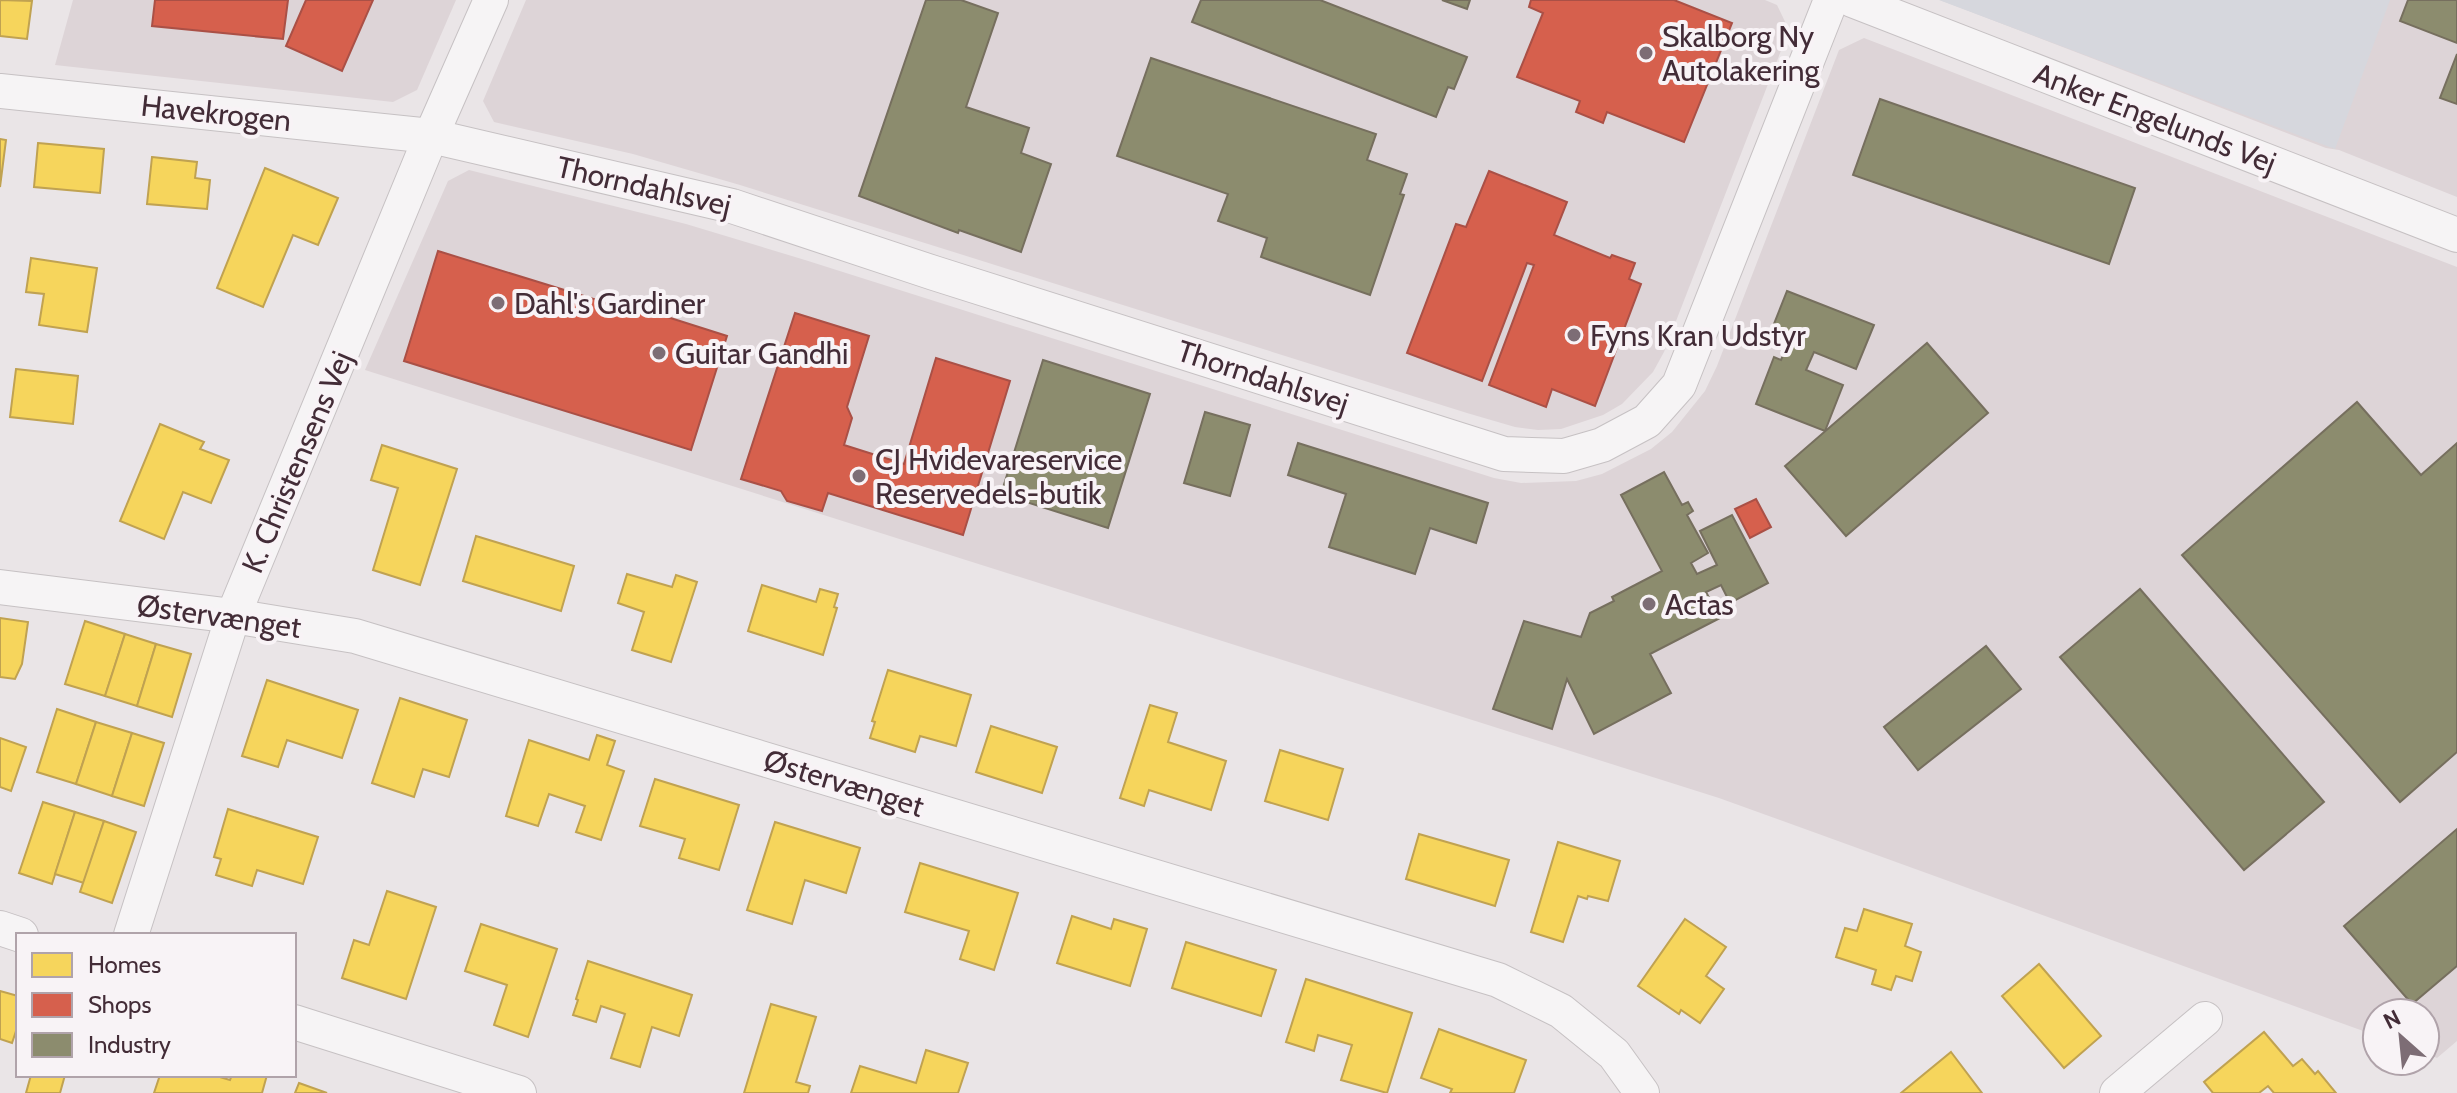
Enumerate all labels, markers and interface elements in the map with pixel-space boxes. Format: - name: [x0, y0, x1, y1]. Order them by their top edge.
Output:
- place label: Skalborg Ny Autolakering: [1662, 18, 1821, 89]
- marker: Skalborg Ny Autolakering: [1637, 44, 1655, 62]
- street label: Anker Engelunds Vej: [2029, 55, 2281, 181]
- street label: Havekrogen: [139, 87, 293, 139]
- street label: Thorndahlsvej: [553, 148, 735, 224]
- place label: Dahl's Gardiner: [514, 285, 706, 322]
- marker: Dahl's Gardiner: [489, 294, 507, 312]
- place label: Fyns Kran Udstyr: [1590, 317, 1806, 354]
- marker: Fyns Kran Udstyr: [1565, 326, 1583, 344]
- street label: Thorndahlsvej: [1173, 332, 1353, 422]
- place label: Guitar Gandhi: [675, 335, 848, 372]
- marker: Guitar Gandhi: [650, 344, 668, 362]
- street label: K. Christensens Vej: [234, 346, 360, 578]
- place label: CJ Hvidevareservice Reservedels-butik: [875, 441, 1122, 512]
- marker: CJ Hvidevareservice Reservedels-butik: [850, 467, 868, 485]
- street label: Østervænget: [135, 586, 303, 646]
- place label: Actas: [1665, 586, 1734, 623]
- marker: Actas: [1640, 595, 1658, 613]
- street label: Østervænget: [760, 741, 928, 825]
- legend: [16, 933, 296, 1077]
- text: Homes: [88, 950, 161, 979]
- text: Shops: [88, 990, 151, 1019]
- north arrow: [2361, 997, 2441, 1077]
- text: N: [2379, 1004, 2405, 1035]
- text: Industry: [88, 1030, 171, 1059]

